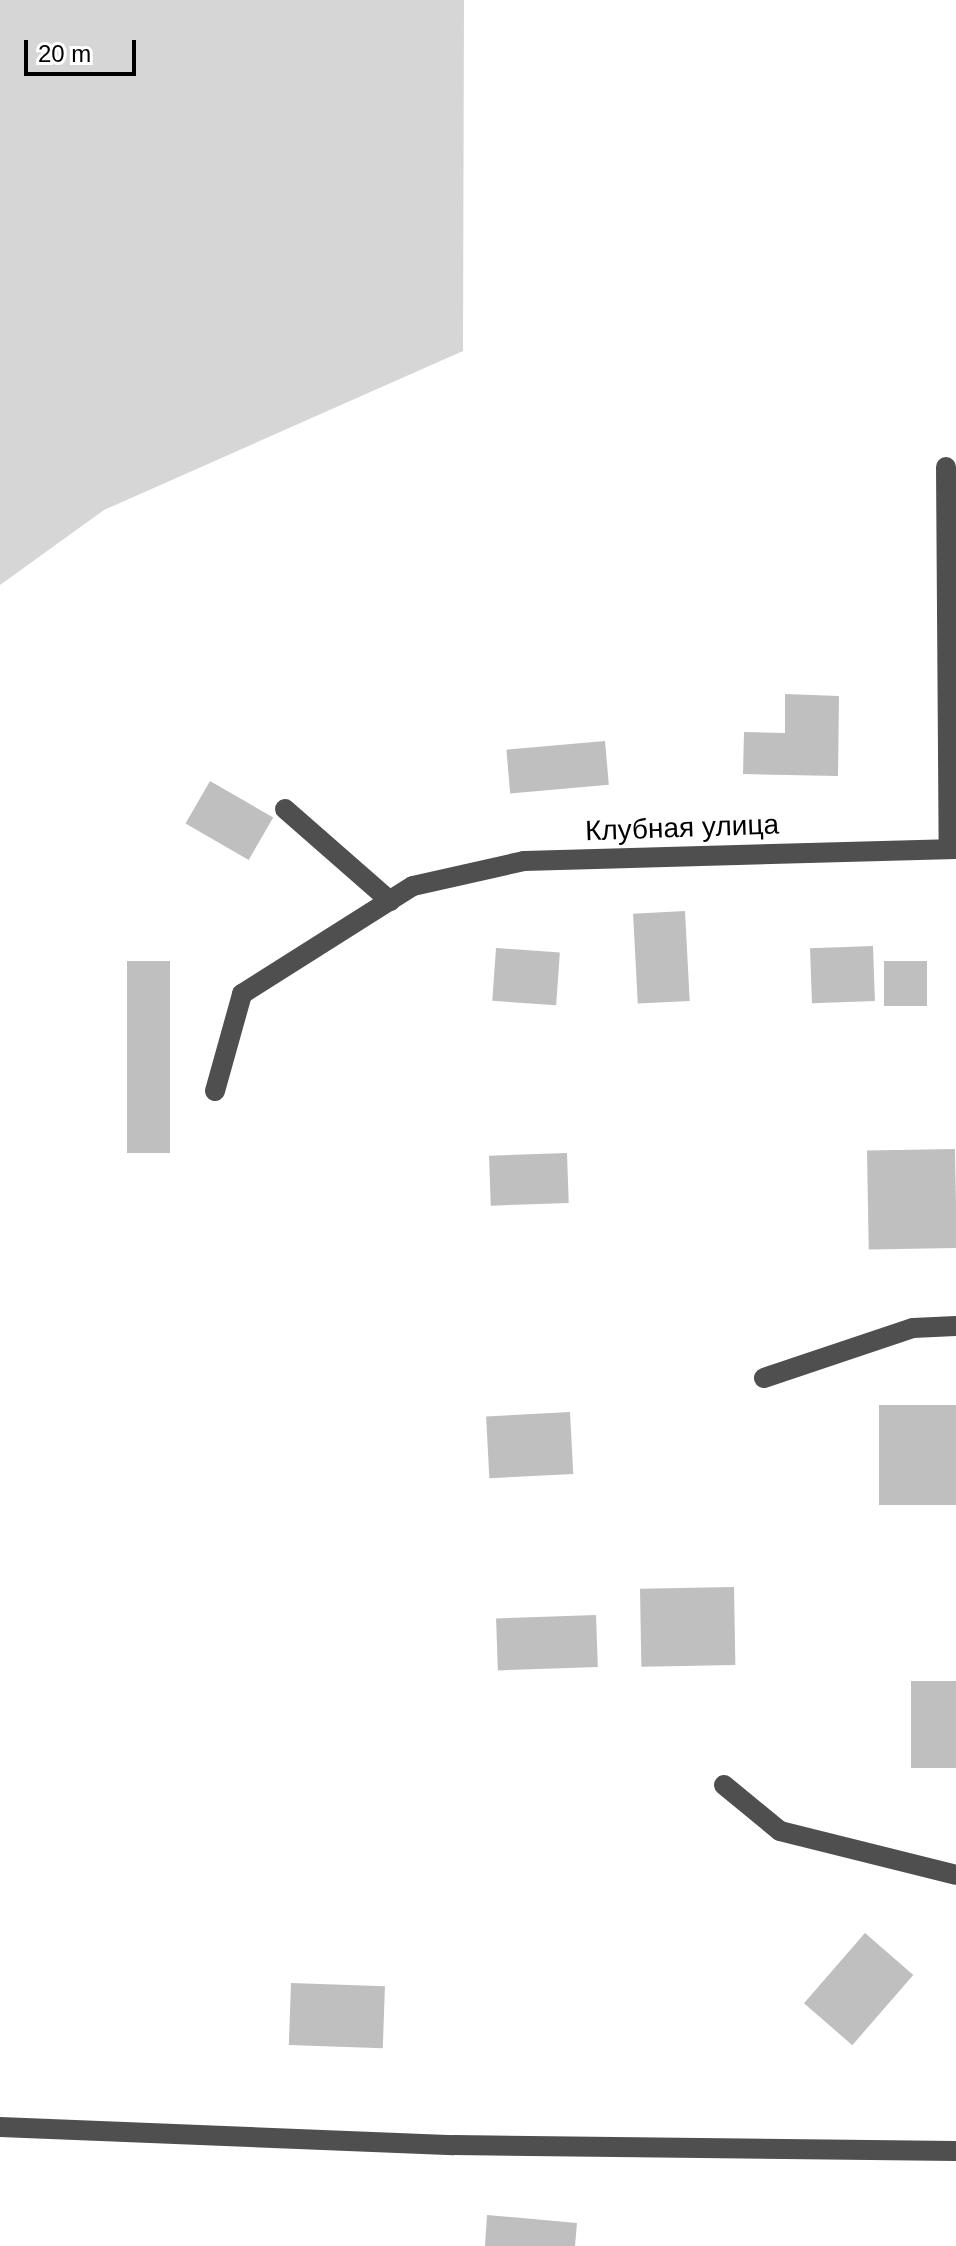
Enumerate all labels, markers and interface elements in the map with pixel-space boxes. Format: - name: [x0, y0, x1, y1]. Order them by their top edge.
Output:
- scale bar: [28, 24, 140, 74]
- text: 20 m: [38, 40, 91, 67]
- street label: Клубная улица: [584, 808, 780, 848]

